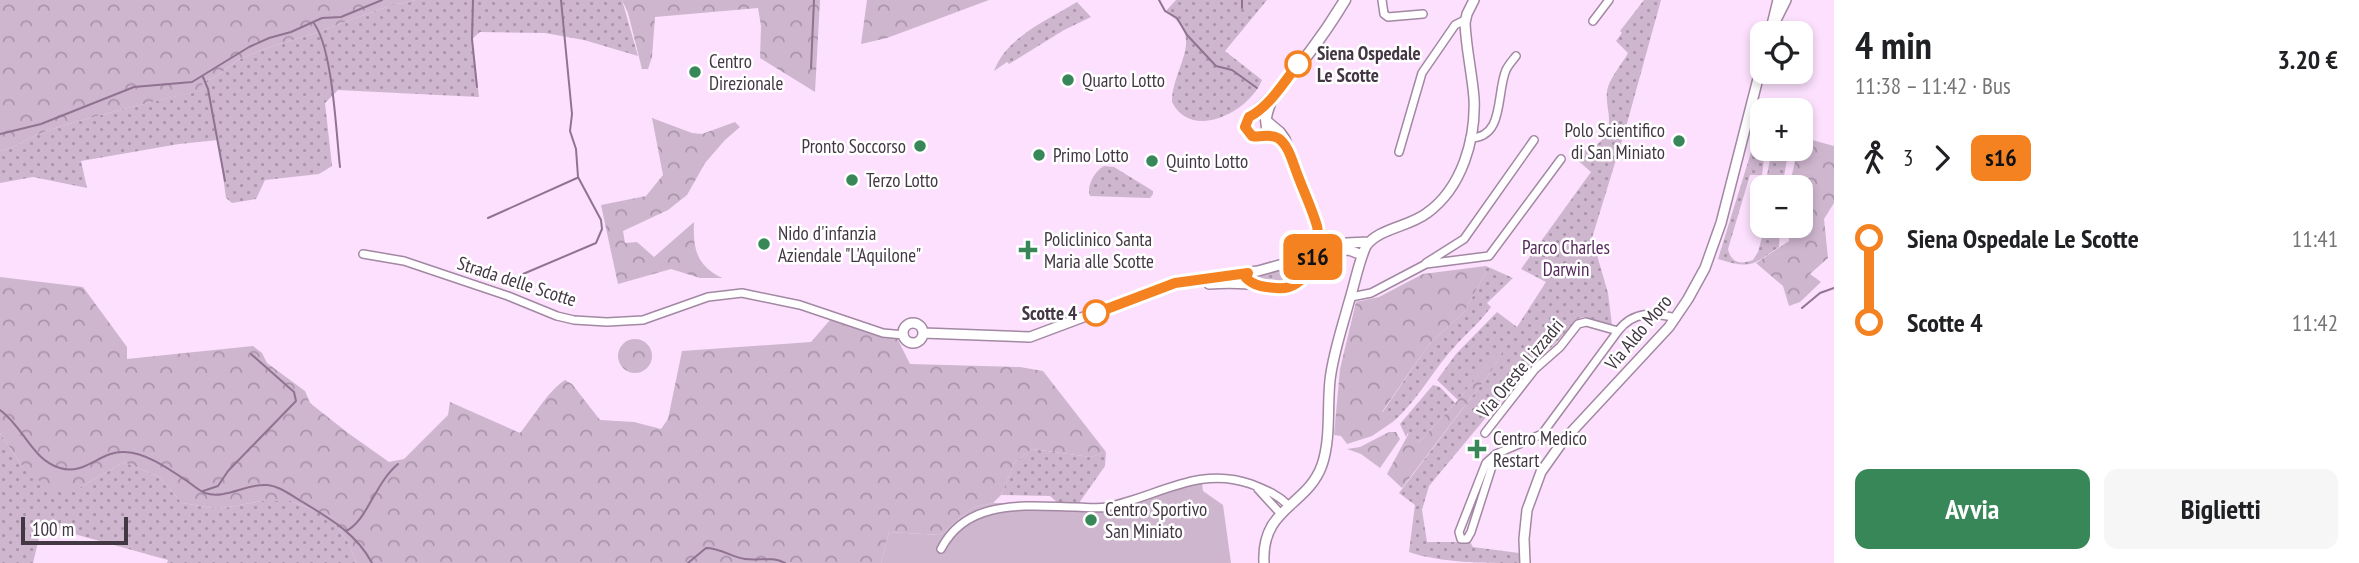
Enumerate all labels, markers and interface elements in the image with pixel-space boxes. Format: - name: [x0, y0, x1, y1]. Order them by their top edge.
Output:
- text: 4 min: [1855, 20, 1932, 69]
- map controls: [1750, 21, 1813, 238]
- button: locate: [1750, 21, 1813, 84]
- place label: Siena Ospedale Le Scotte: [1317, 41, 1421, 87]
- text: 3.20 €: [2277, 43, 2338, 76]
- place label: Centro Direzionale: [709, 49, 784, 95]
- marker: Siena Ospedale Le Scotte: [1285, 51, 1311, 77]
- marker: Centro Direzionale: [687, 64, 703, 80]
- place label: Quarto Lotto: [1082, 68, 1165, 92]
- text: 11:38 – 11:42 · Bus: [1855, 71, 2011, 100]
- marker: Quarto Lotto: [1060, 72, 1076, 88]
- button: +: [1750, 98, 1813, 161]
- place label: Polo Scientifico di San Miniato: [1565, 118, 1665, 164]
- marker: Polo Scientifico di San Miniato: [1671, 133, 1687, 149]
- place label: Pronto Soccorso: [802, 134, 906, 158]
- marker: Pronto Soccorso: [912, 138, 928, 154]
- icon: walk: [1855, 139, 1893, 177]
- icon: forward: [1923, 139, 1961, 177]
- text: s16: [1985, 142, 2017, 173]
- place label: Primo Lotto: [1053, 143, 1129, 167]
- text: 3: [1903, 143, 1913, 172]
- marker: Primo Lotto: [1031, 147, 1047, 163]
- place label: Quinto Lotto: [1166, 149, 1248, 173]
- marker: Quinto Lotto: [1144, 153, 1160, 169]
- place label: Terzo Lotto: [866, 168, 938, 192]
- marker: Terzo Lotto: [844, 172, 860, 188]
- button: −: [1750, 175, 1813, 238]
- place label: Nido d'infanzia Aziendale "L'Aquilone": [778, 221, 921, 267]
- text: Siena Ospedale Le Scotte: [1907, 222, 2139, 255]
- text: 11:41: [2292, 224, 2338, 253]
- place label: Policlinico Santa Maria alle Scotte: [1044, 227, 1154, 273]
- line badge: s16: [1273, 234, 1353, 280]
- park label: Parco Charles Darwin: [1522, 235, 1610, 281]
- marker: Nido d'infanzia Aziendale "L'Aquilone": [756, 236, 772, 252]
- marker: Policlinico Santa Maria alle Scotte: [1018, 240, 1038, 260]
- text: s16: [1297, 241, 1329, 272]
- street label: Strada delle Scotte: [454, 250, 580, 312]
- street label: Via Aldo Moro: [1599, 289, 1677, 376]
- marker: Scotte 4: [1083, 300, 1109, 326]
- place label: Scotte 4: [1022, 301, 1077, 325]
- text: Scotte 4: [1907, 306, 1983, 339]
- text: 11:42: [2292, 308, 2338, 337]
- street label: Via Oreste Lizzadri: [1471, 313, 1568, 423]
- place label: Centro Medico Restart: [1493, 426, 1587, 472]
- marker: Centro Medico Restart: [1467, 439, 1487, 459]
- button: Avvia: [1855, 469, 2090, 549]
- button: Biglietti: [2104, 469, 2338, 549]
- place label: Centro Sportivo San Miniato: [1105, 497, 1207, 543]
- marker: Centro Sportivo San Miniato: [1083, 512, 1099, 528]
- scale bar: [21, 514, 128, 546]
- text: 100 m: [32, 517, 74, 541]

